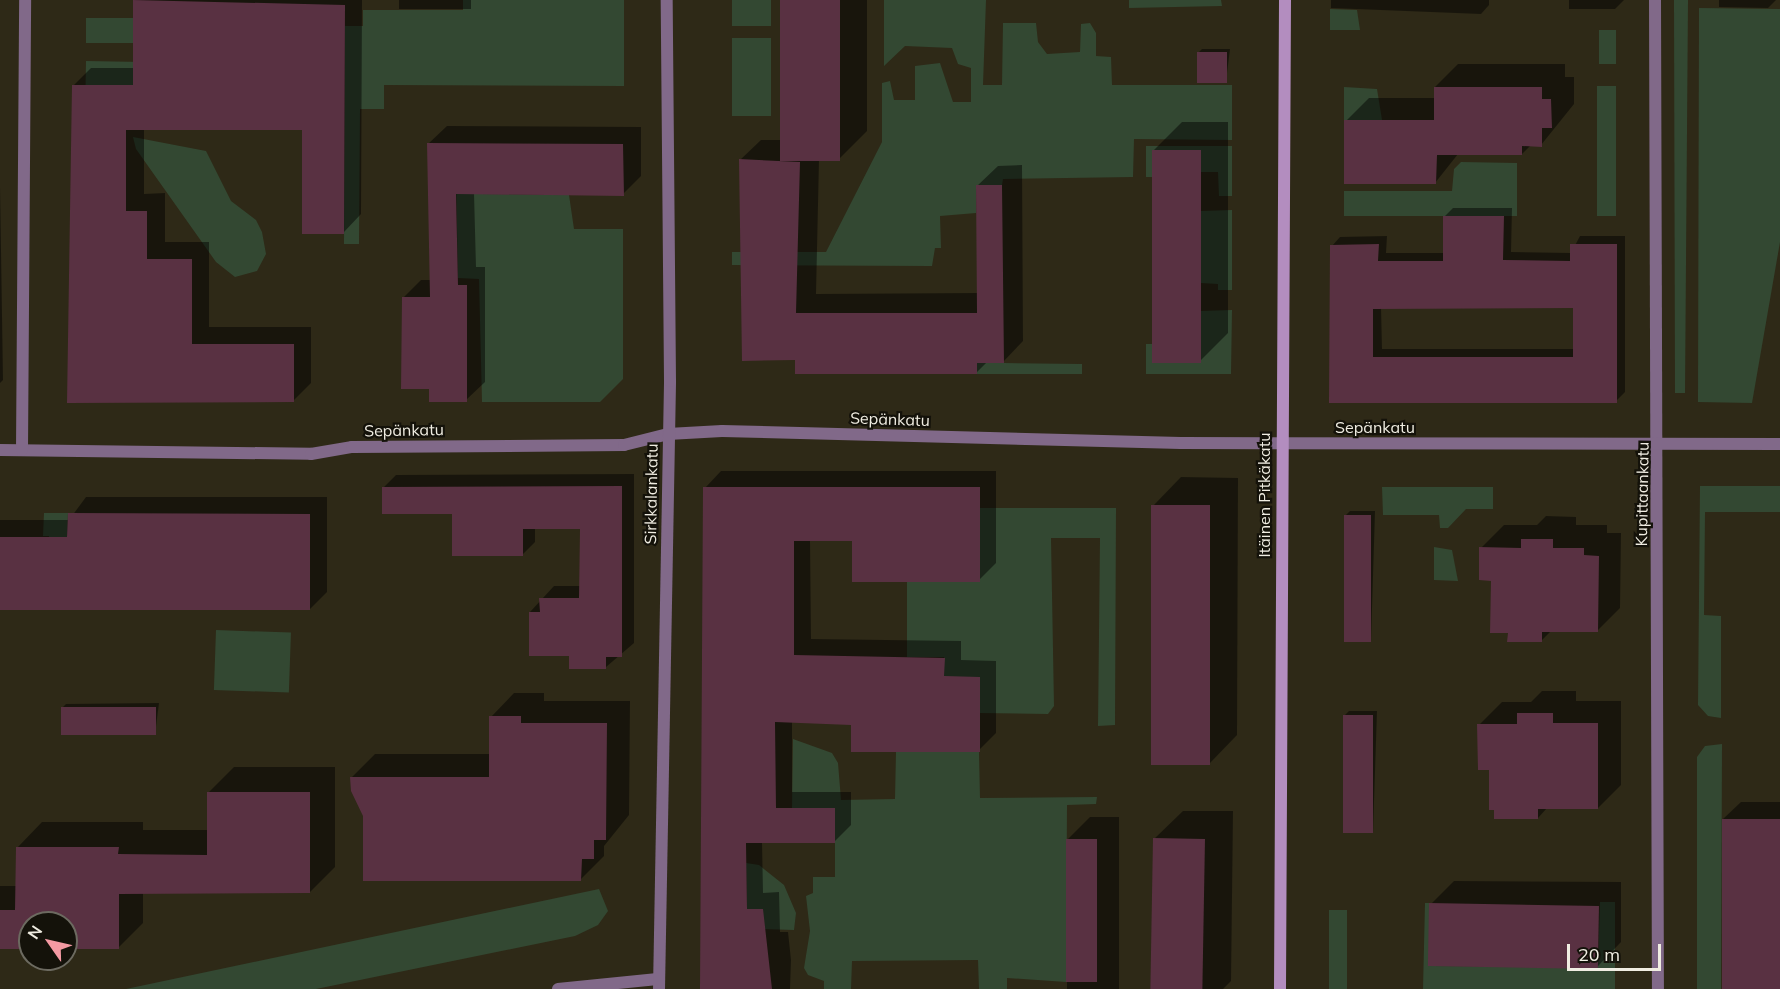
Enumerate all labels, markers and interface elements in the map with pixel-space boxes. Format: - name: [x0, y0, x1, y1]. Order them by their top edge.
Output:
- street label: Sepänkatu: [850, 408, 930, 430]
- street label: Sepänkatu: [1335, 417, 1415, 437]
- street label: Sepänkatu: [364, 420, 444, 440]
- street label: Itäinen Pitkäkatu: [1254, 432, 1274, 558]
- street label: Kupittaankatu: [1631, 441, 1653, 547]
- street label: Sirkkalankatu: [641, 443, 661, 545]
- north arrow: [18, 911, 78, 971]
- text: N: [23, 921, 46, 943]
- scale bar: [1570, 932, 1664, 970]
- text: 20 m: [1578, 943, 1620, 966]

